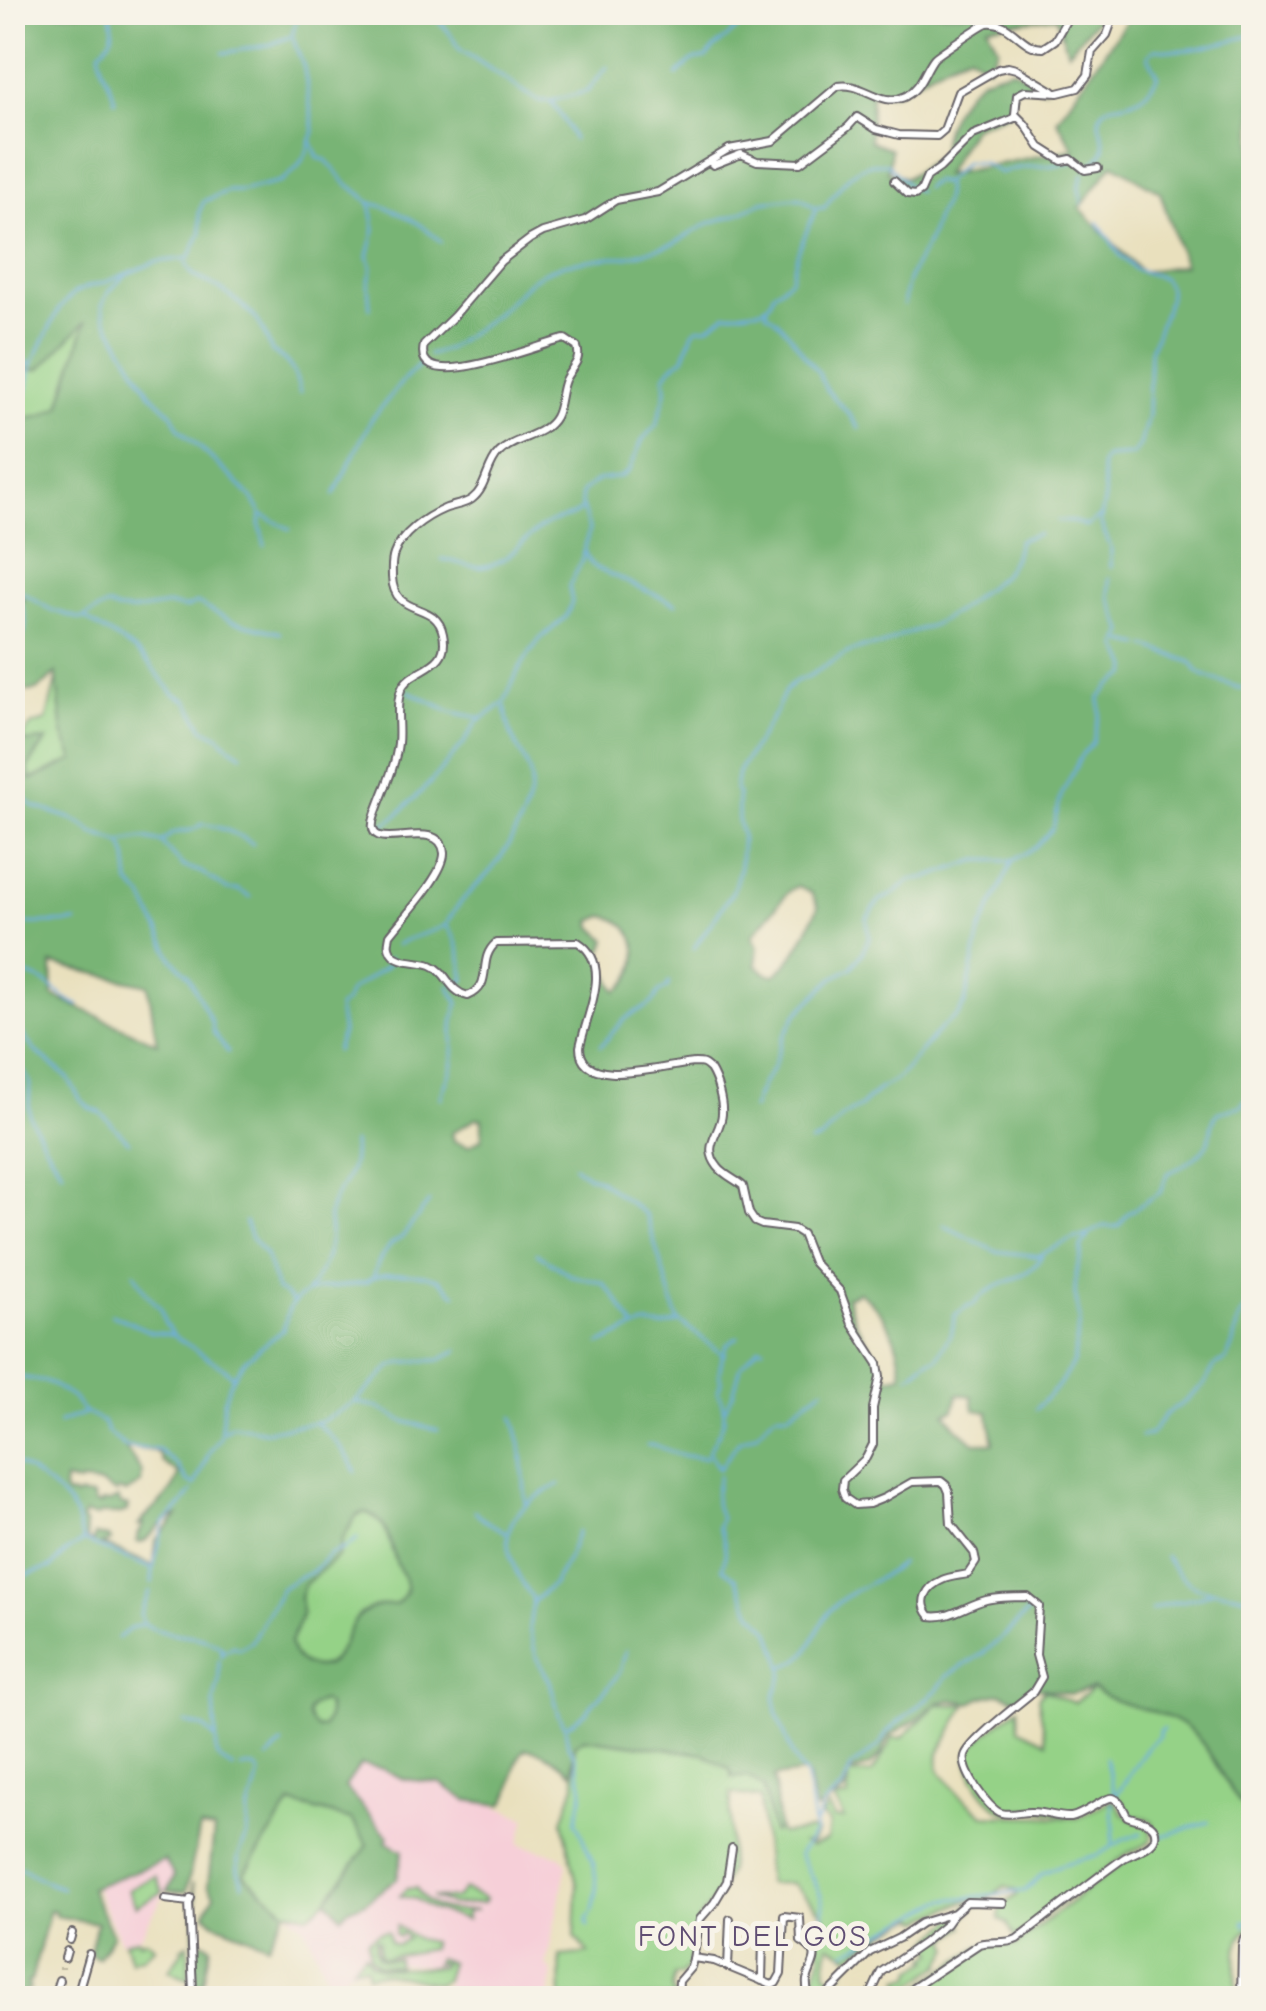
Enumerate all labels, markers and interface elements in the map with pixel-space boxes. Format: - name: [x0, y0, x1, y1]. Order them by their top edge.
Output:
- district label: FONT DEL GOS: [638, 1919, 868, 1954]

